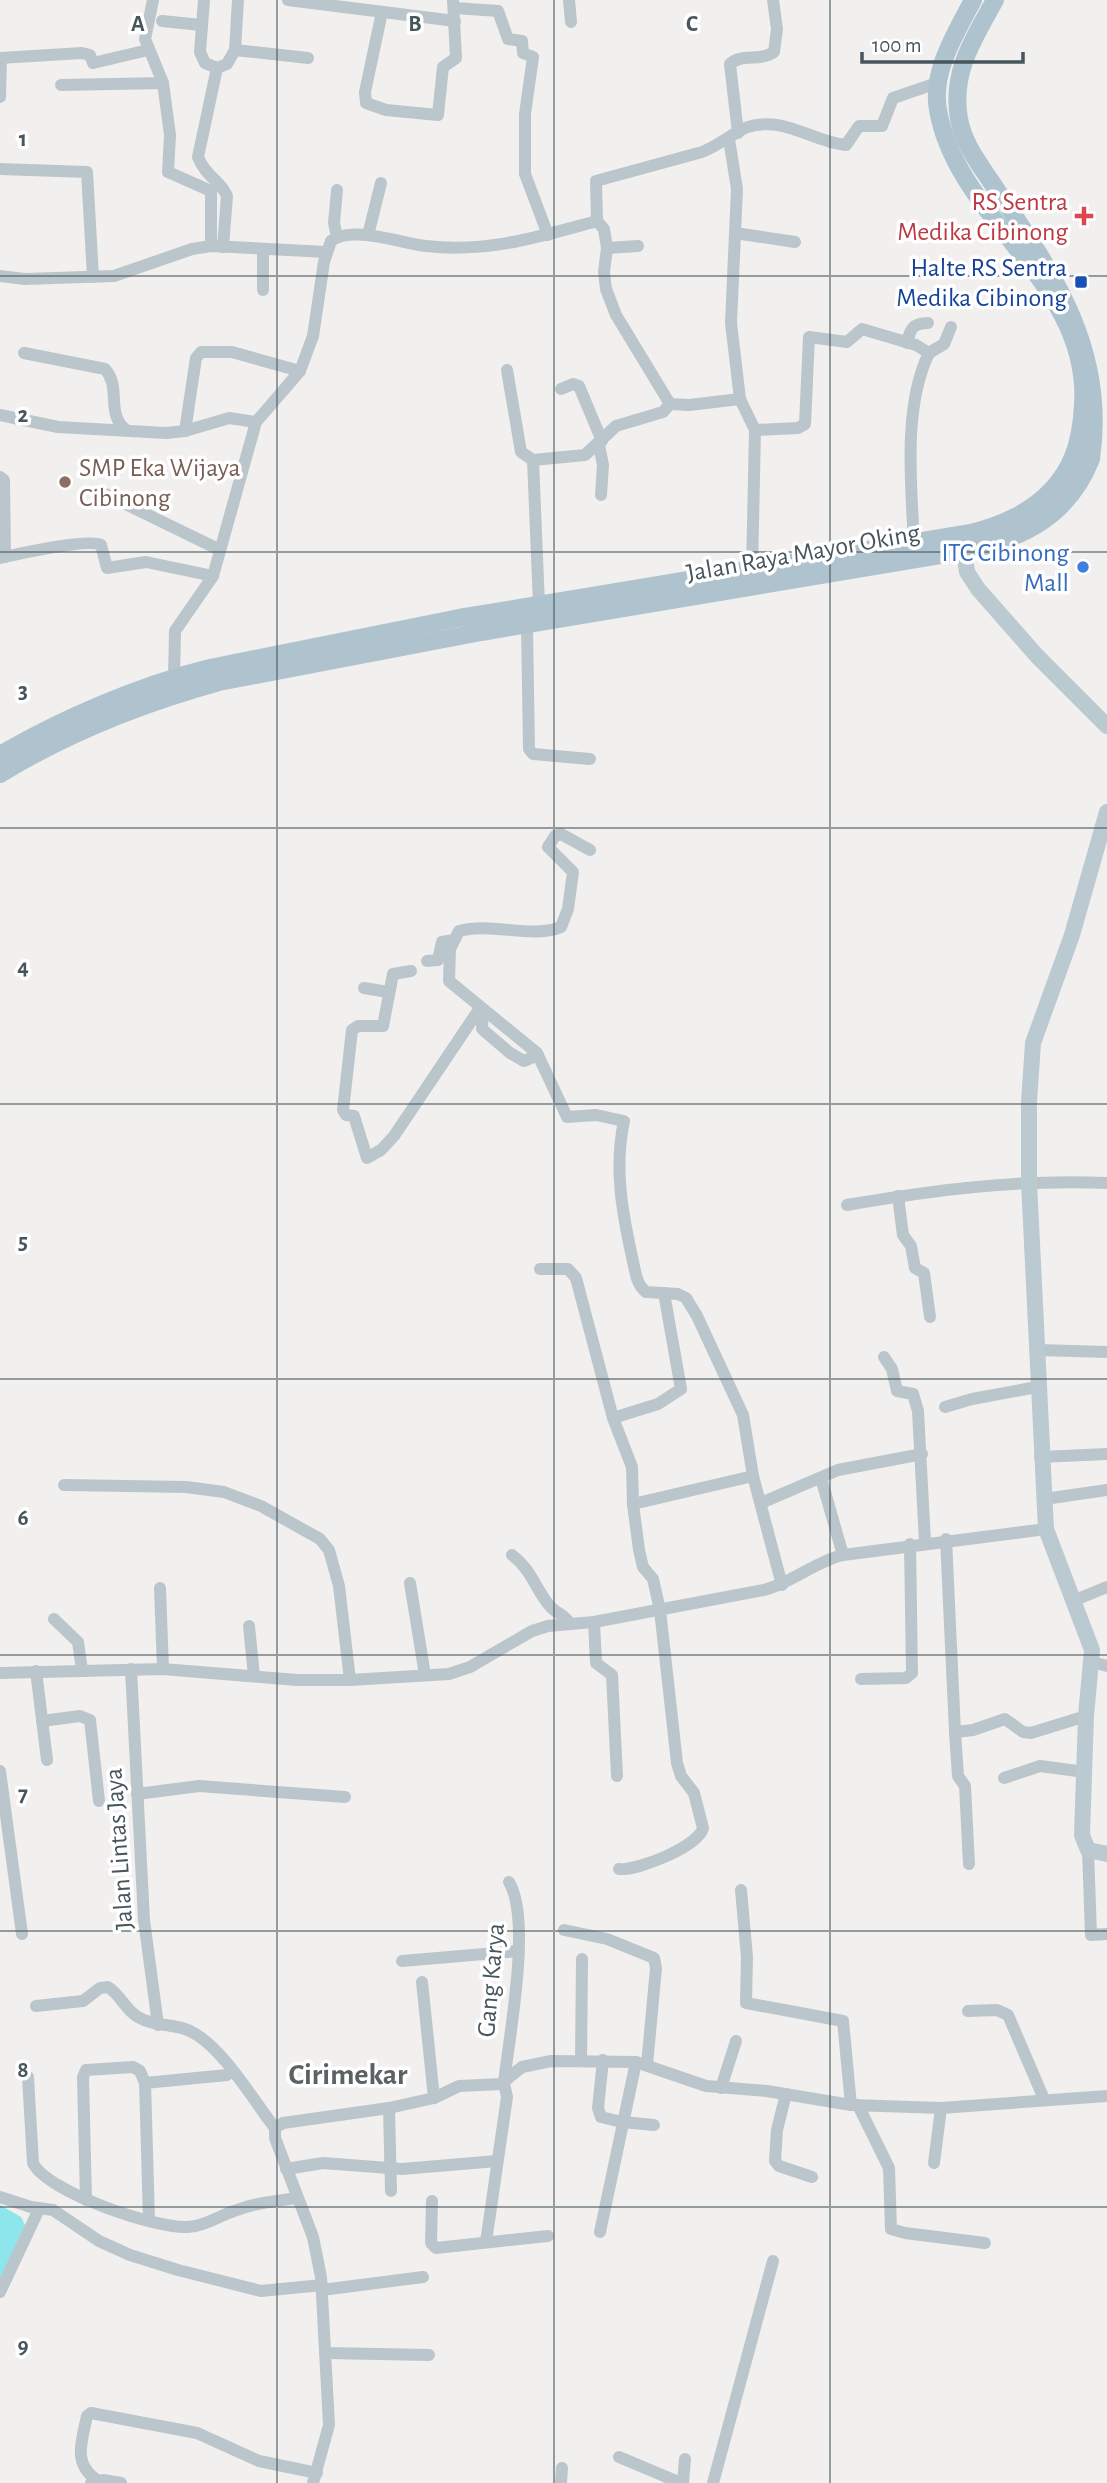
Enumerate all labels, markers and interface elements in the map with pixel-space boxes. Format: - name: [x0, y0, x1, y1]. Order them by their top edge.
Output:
- text: A: [131, 13, 145, 36]
- text: B: [408, 13, 422, 36]
- text: C: [686, 13, 698, 36]
- scale bar: [862, 21, 1023, 65]
- text: 100 m: [872, 35, 922, 56]
- text: 1: [19, 128, 27, 151]
- place label: RS Sentra Medika Cibinong: [897, 189, 1068, 245]
- marker: RS Sentra Medika Cibinong: [1074, 206, 1094, 226]
- place label: Halte RS Sentra Medika Cibinong: [896, 255, 1067, 311]
- marker: Halte RS Sentra Medika Cibinong: [1073, 274, 1089, 290]
- text: 2: [18, 404, 29, 427]
- place label: SMP Eka Wijaya Cibinong: [79, 455, 241, 511]
- marker: SMP Eka Wijaya Cibinong: [57, 474, 73, 490]
- street label: Jalan Raya Mayor Oking: [684, 520, 922, 586]
- place label: ITC Cibinong Mall: [941, 540, 1069, 596]
- marker: ITC Cibinong Mall: [1075, 559, 1091, 575]
- text: 3: [18, 680, 28, 703]
- text: 4: [17, 956, 29, 979]
- text: 5: [18, 1231, 28, 1254]
- text: 6: [17, 1507, 29, 1530]
- street label: Jalan Lintas Jaya: [100, 1767, 138, 1931]
- text: 7: [18, 1783, 28, 1806]
- street label: Gang Karya: [473, 1922, 509, 2038]
- text: 8: [17, 2059, 29, 2082]
- district label: Cirimekar: [289, 2060, 408, 2090]
- text: 9: [17, 2335, 29, 2358]

